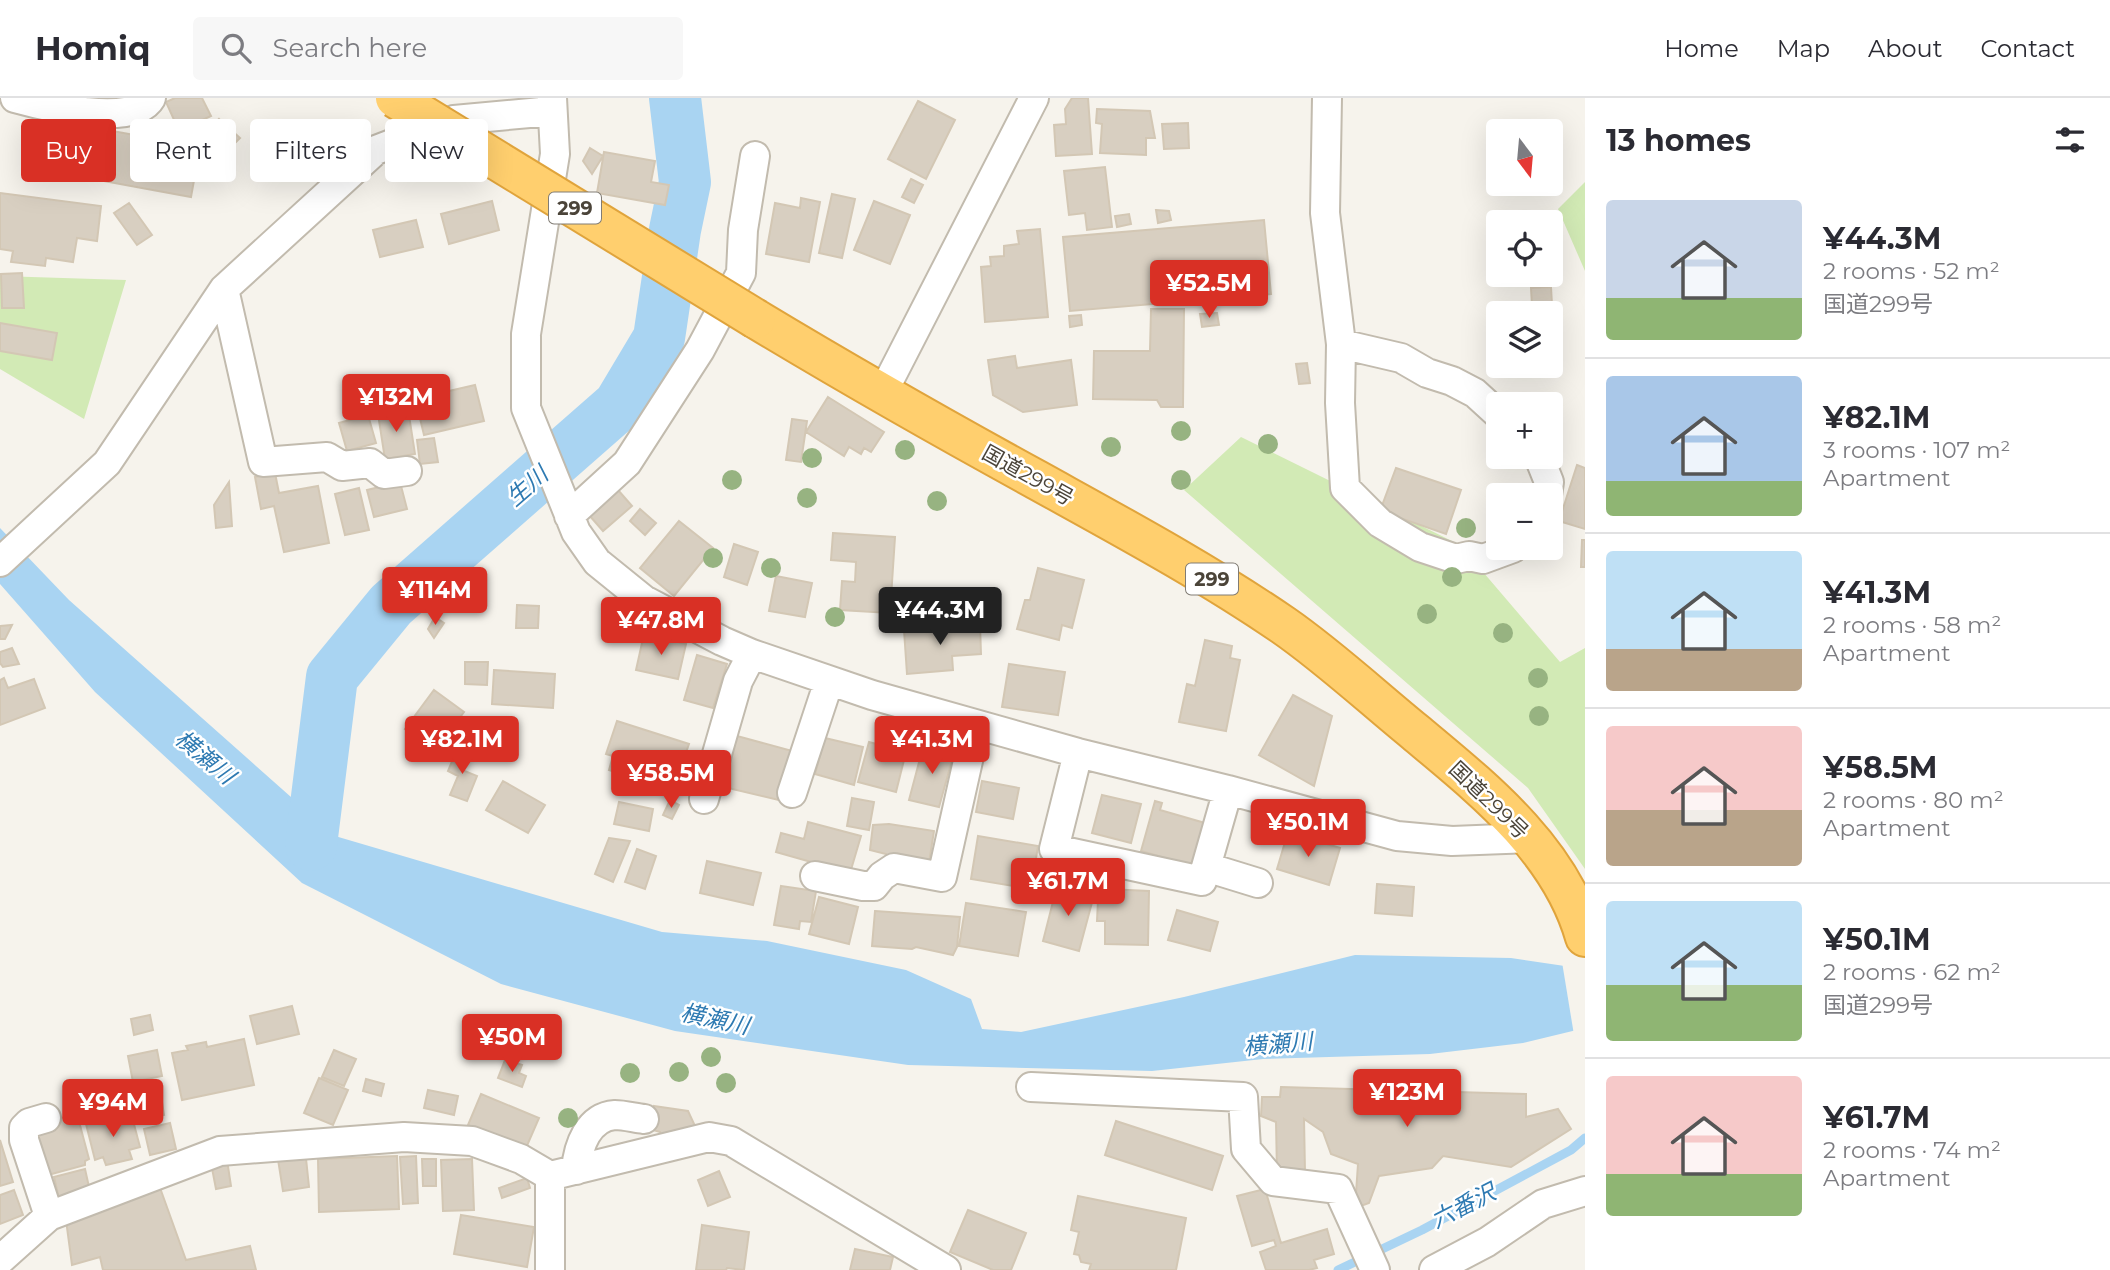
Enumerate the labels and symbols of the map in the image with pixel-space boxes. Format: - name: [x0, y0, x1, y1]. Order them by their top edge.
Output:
- north arrow: [1486, 119, 1563, 196]
- road number: 299: [549, 192, 601, 223]
- pin: ¥52.5M: [1152, 260, 1266, 320]
- pin: ¥132M: [347, 374, 445, 434]
- street label: 国道299号: [978, 440, 1078, 510]
- water label: 生川: [500, 458, 556, 512]
- road number: 299: [1186, 564, 1238, 594]
- pin: ¥114M: [386, 568, 484, 627]
- pin: ¥44.3M: [883, 588, 997, 647]
- pin: ¥47.8M: [604, 598, 718, 657]
- pin: ¥82.1M: [405, 716, 519, 776]
- pin: ¥41.3M: [875, 716, 989, 776]
- water label: 横瀬川: [170, 724, 243, 792]
- pin: ¥58.5M: [614, 750, 728, 810]
- street label: 国道299号: [1444, 756, 1534, 844]
- pin: ¥50.1M: [1251, 800, 1365, 859]
- pin: ¥61.7M: [1011, 858, 1125, 918]
- water label: 横瀬川: [678, 998, 755, 1040]
- pin: ¥50M: [471, 1014, 553, 1074]
- water label: 横瀬川: [1242, 1027, 1317, 1061]
- pin: ¥123M: [1358, 1070, 1456, 1129]
- pin: ¥94M: [72, 1080, 154, 1139]
- water label: 六番沢: [1426, 1177, 1503, 1234]

